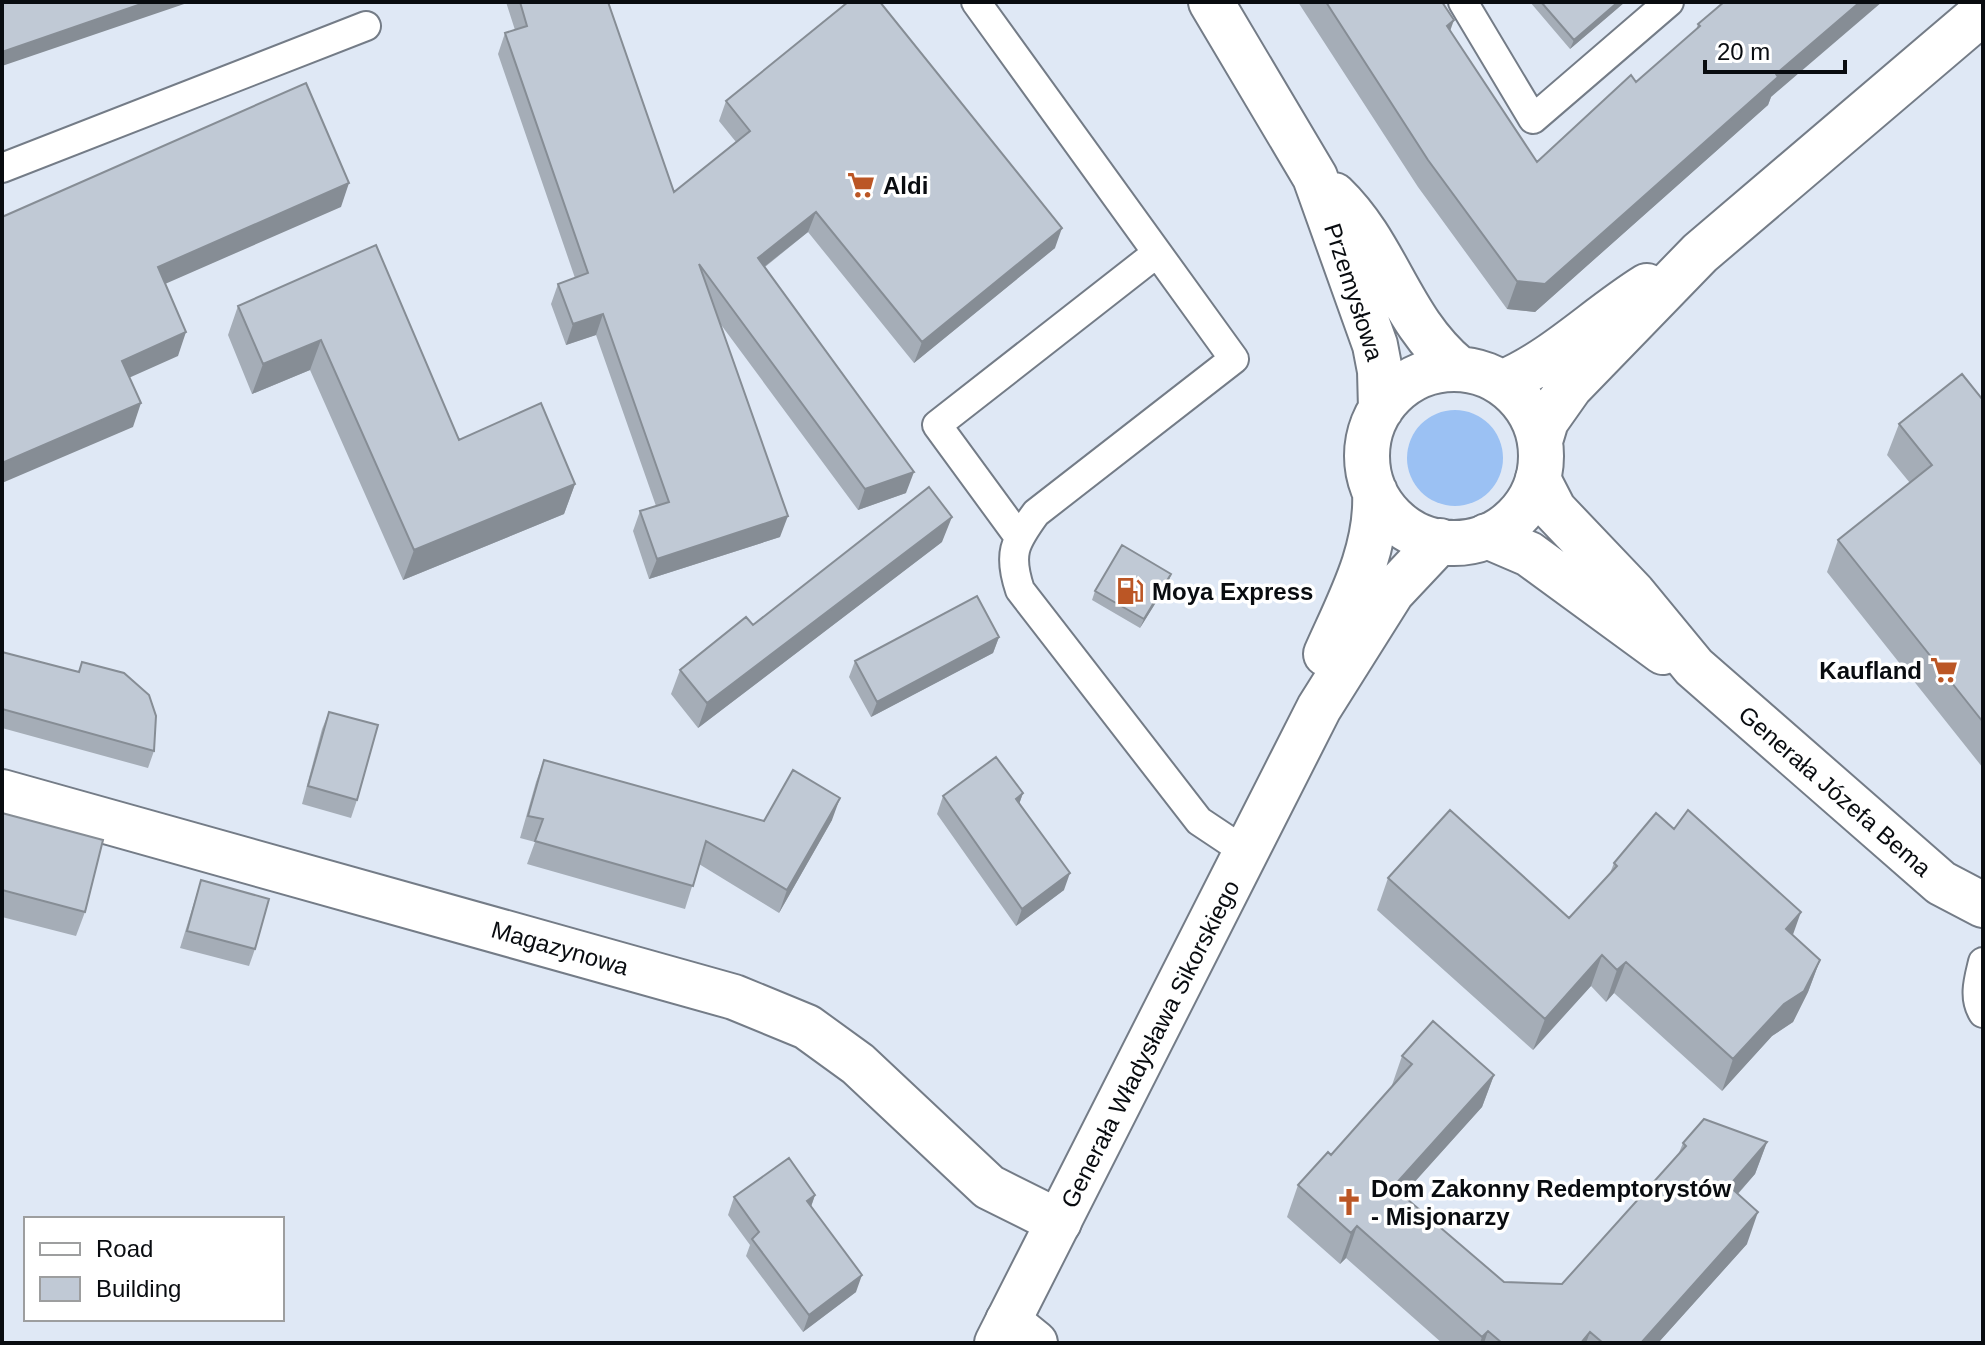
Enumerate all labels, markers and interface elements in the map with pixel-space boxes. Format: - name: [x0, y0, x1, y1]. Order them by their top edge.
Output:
- scale bar: [1705, 24, 1845, 74]
- text: 20 m: [1717, 38, 1770, 65]
- supermarket icon: Aldi: [846, 170, 876, 200]
- place label: Aldi: [883, 172, 928, 199]
- street label: Przemysłowa: [1319, 220, 1389, 365]
- fuel station icon: Moya Express: [1115, 576, 1145, 606]
- place label: Moya Express: [1152, 578, 1313, 605]
- supermarket icon: Kaufland: [1929, 655, 1959, 685]
- place label: Kaufland: [1819, 657, 1922, 684]
- street label: Generała Józefa Bema: [1734, 700, 1937, 882]
- street label: Generała Władysława Sikorskiego: [1055, 876, 1245, 1212]
- street label: Magazynowa: [488, 916, 632, 981]
- place label: Dom Zakonny Redemptorystów - Misjonarzy: [1371, 1175, 1731, 1230]
- church icon: Dom Zakonny Redemptorystów - Misjonarzy: [1334, 1187, 1364, 1217]
- legend: [24, 1217, 284, 1321]
- text: Road: [96, 1235, 153, 1262]
- text: Building: [96, 1275, 181, 1302]

